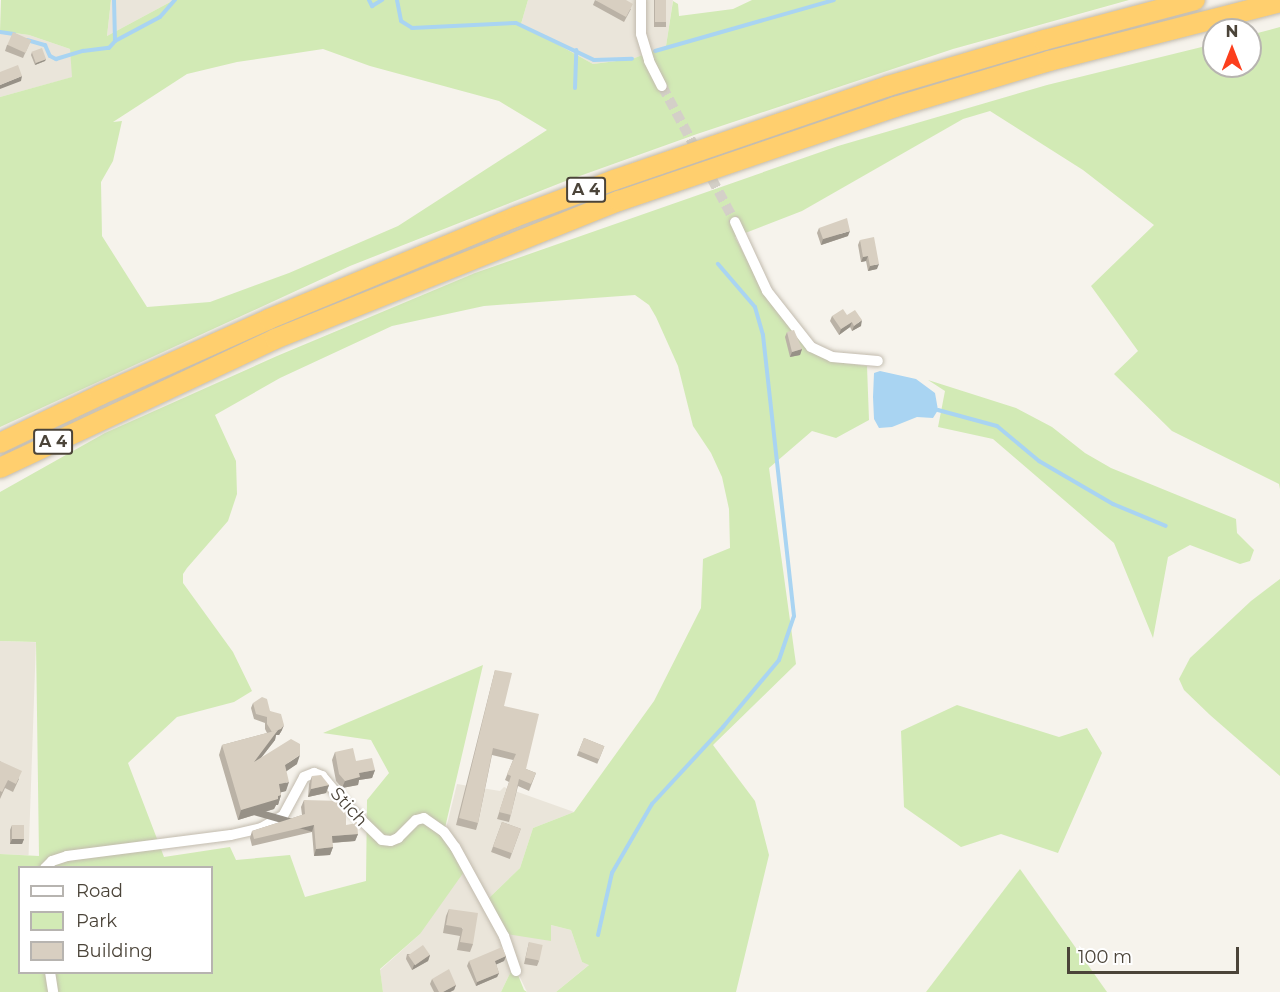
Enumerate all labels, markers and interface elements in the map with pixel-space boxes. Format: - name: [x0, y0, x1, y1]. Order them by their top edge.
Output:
- north arrow: [1202, 18, 1262, 78]
- text: N: [1226, 22, 1238, 41]
- road number: A 4: [565, 177, 607, 203]
- road number: A 4: [32, 429, 74, 455]
- street label: Stich: [326, 783, 372, 831]
- legend: [18, 866, 213, 974]
- text: Road: [76, 880, 123, 902]
- text: Park: [76, 910, 117, 932]
- scale bar: [1070, 935, 1242, 973]
- text: Building: [76, 940, 153, 962]
- text: 100 m: [1078, 946, 1132, 968]

